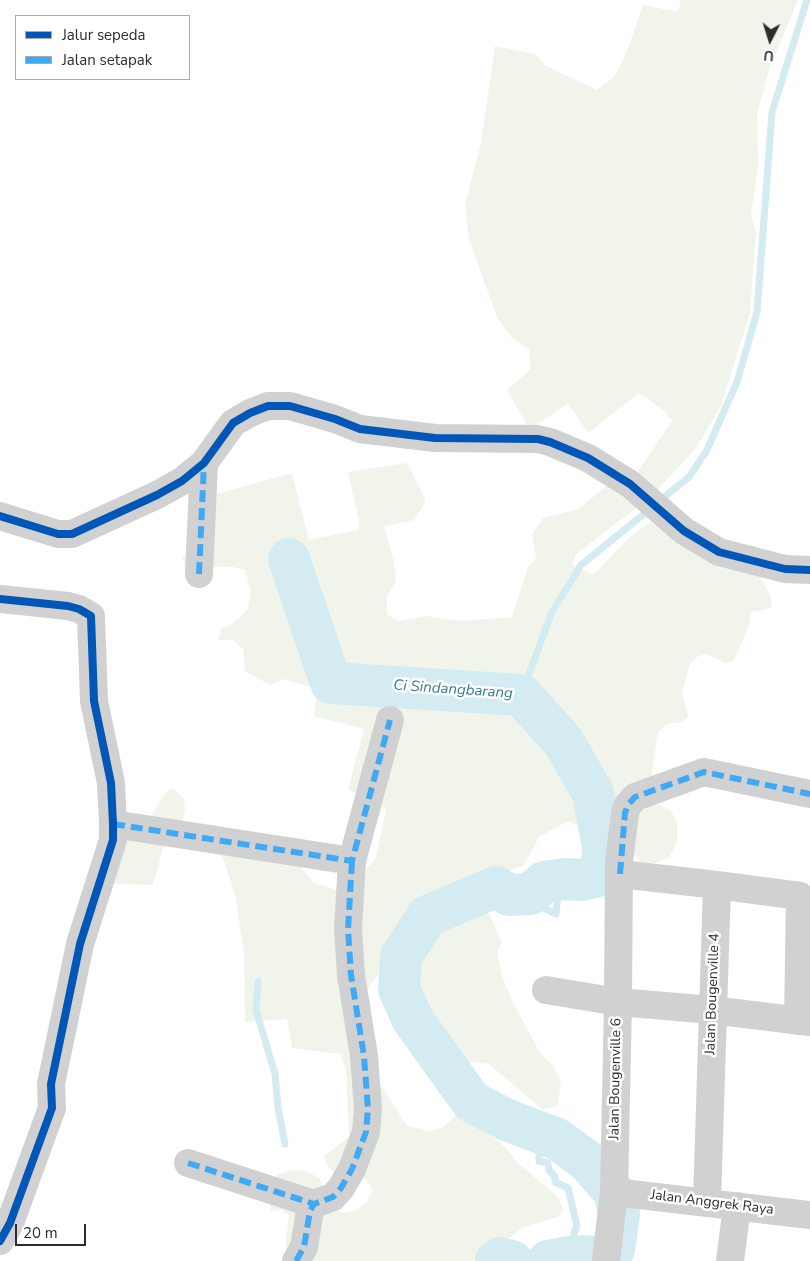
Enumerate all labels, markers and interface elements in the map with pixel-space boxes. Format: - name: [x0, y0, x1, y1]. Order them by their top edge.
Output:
- legend: [15, 15, 190, 80]
- north arrow: [745, 15, 795, 65]
- text: Jalur sepeda: [62, 25, 146, 45]
- text: U: [763, 46, 775, 65]
- text: Jalan setapak: [62, 50, 152, 70]
- water label: Ci Sindangbarang: [393, 677, 513, 703]
- street label: Jalan Bougenville 4: [702, 933, 724, 1055]
- street label: Jalan Bougenville 6: [607, 1018, 625, 1140]
- street label: Jalan Anggrek Raya: [650, 1187, 774, 1219]
- scale bar: [18, 1214, 89, 1246]
- text: 20 m: [23, 1223, 58, 1243]

